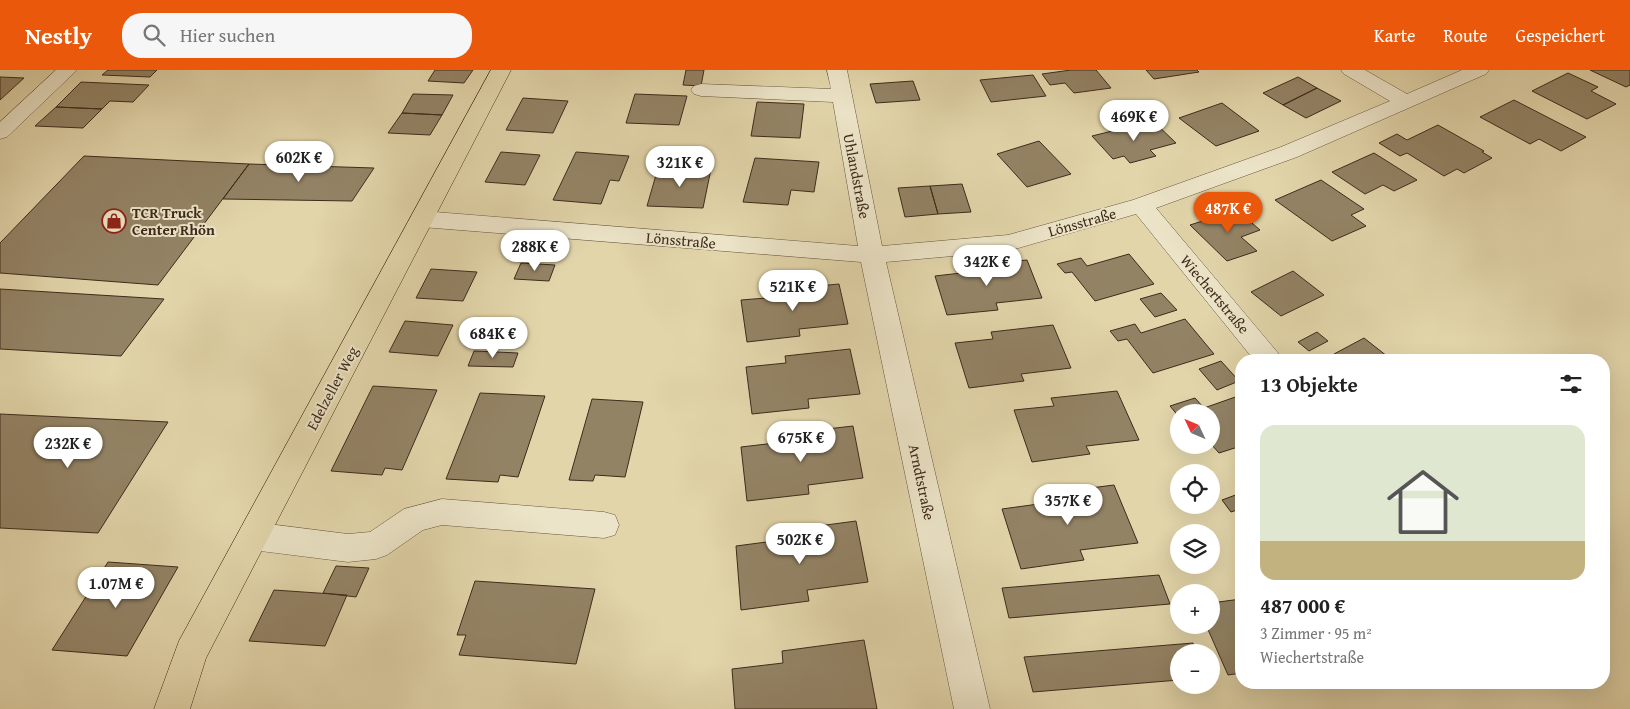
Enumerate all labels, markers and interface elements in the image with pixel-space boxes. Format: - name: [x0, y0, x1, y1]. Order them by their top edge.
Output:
- search box: [122, 13, 472, 58]
- text: Nestly: [25, 18, 92, 53]
- icon: search: [140, 21, 168, 49]
- text: Hier suchen: [180, 21, 275, 49]
- text: Karte: [1374, 22, 1415, 49]
- text: Route: [1443, 22, 1488, 49]
- text: Gespeichert: [1516, 22, 1605, 49]
- pin: 469K €: [1093, 100, 1175, 142]
- text: 469K €: [1111, 104, 1157, 128]
- street label: Uhlandstraße: [838, 132, 876, 220]
- pin: 602K €: [258, 140, 340, 183]
- text: 602K €: [276, 145, 322, 169]
- pin: 321K €: [639, 146, 721, 188]
- text: 321K €: [657, 150, 703, 174]
- pin: 487K €: [1187, 191, 1269, 234]
- text: 487K €: [1205, 196, 1251, 220]
- place label: TCR Truck Center Rhön: [132, 202, 215, 240]
- street label: Lönsstraße: [1046, 202, 1118, 242]
- shop icon: TCR Truck Center Rhön: [101, 208, 127, 234]
- street label: Lönsstraße: [645, 227, 717, 253]
- pin: 288K €: [494, 230, 576, 272]
- text: 288K €: [512, 234, 558, 258]
- pin: 342K €: [946, 244, 1028, 287]
- text: 342K €: [964, 249, 1010, 273]
- street label: Wiechertstraße: [1176, 250, 1254, 338]
- pin: 521K €: [752, 270, 834, 312]
- text: 521K €: [770, 274, 816, 298]
- pin: 684K €: [452, 316, 534, 359]
- text: 684K €: [470, 321, 516, 345]
- street label: Edelzeller Weg: [301, 342, 363, 434]
- text: 13 Objekte: [1260, 369, 1358, 400]
- icon: filters: [1557, 370, 1585, 398]
- north arrow: [1170, 404, 1220, 454]
- map controls: [1170, 404, 1220, 694]
- pin: 675K €: [760, 420, 842, 463]
- text: 675K €: [778, 425, 824, 449]
- pin: 232K €: [27, 426, 109, 469]
- text: 232K €: [45, 431, 91, 455]
- street label: Arndtstraße: [904, 442, 940, 522]
- icon: home: [1378, 457, 1468, 547]
- button: locate: [1170, 464, 1220, 514]
- pin: 357K €: [1027, 484, 1109, 526]
- text: 357K €: [1045, 488, 1091, 512]
- pin: 502K €: [759, 522, 841, 565]
- button: layers: [1170, 524, 1220, 574]
- text: 502K €: [777, 527, 823, 551]
- pin: 1.07M €: [70, 566, 162, 609]
- text: 1.07M €: [89, 571, 143, 595]
- button: +: [1170, 584, 1220, 634]
- text: 487 000 €: [1260, 590, 1345, 621]
- text: 3 Zimmer · 95 m²: [1260, 621, 1372, 645]
- button: −: [1170, 644, 1220, 694]
- text: Wiechertstraße: [1260, 645, 1364, 669]

